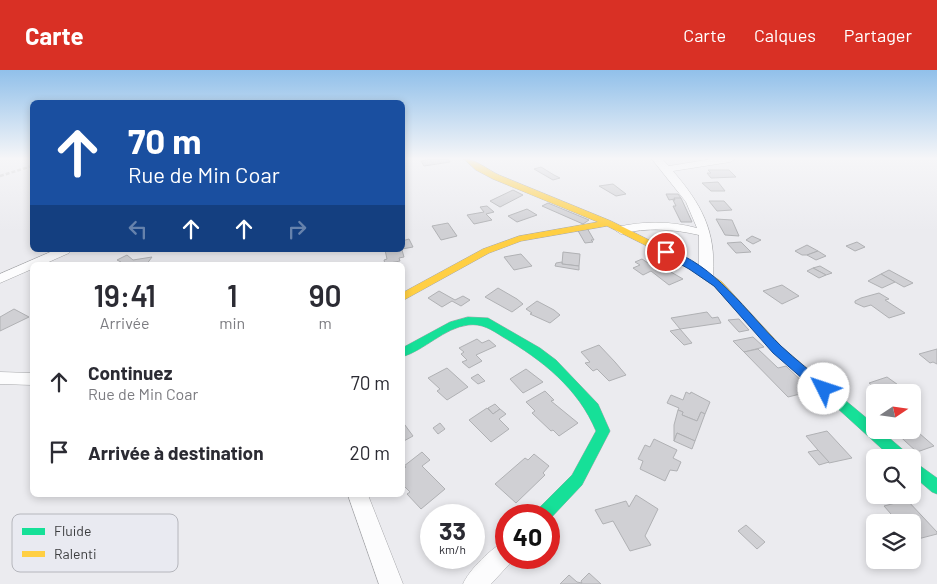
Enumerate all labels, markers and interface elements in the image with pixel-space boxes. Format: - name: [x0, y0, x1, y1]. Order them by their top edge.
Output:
- text: Carte: [25, 21, 84, 50]
- text: Carte: [683, 24, 726, 46]
- text: Calques: [754, 24, 816, 46]
- text: Partager: [844, 24, 912, 46]
- text: 70 m: [128, 119, 202, 161]
- icon: ahead: [45, 120, 110, 185]
- text: Rue de Min Coar: [128, 161, 280, 187]
- icon: left: [124, 215, 152, 243]
- icon: ahead: [177, 215, 205, 243]
- icon: ahead: [230, 215, 258, 243]
- icon: right: [283, 215, 311, 243]
- pin: [645, 231, 687, 273]
- icon: arrive: [652, 238, 680, 266]
- text: 19:41: [93, 277, 156, 313]
- text: 1: [227, 277, 238, 313]
- text: 90: [309, 277, 342, 313]
- text: Arrivée: [100, 313, 150, 332]
- text: min: [219, 313, 245, 332]
- text: m: [318, 313, 332, 332]
- text: Continuez: [88, 361, 172, 384]
- position arrow: [797, 362, 849, 414]
- icon: ahead: [45, 368, 73, 396]
- text: 70 m: [351, 371, 390, 394]
- text: Rue de Min Coar: [88, 384, 198, 403]
- north arrow: [866, 384, 921, 439]
- map controls: [866, 384, 921, 569]
- icon: arrive: [45, 438, 73, 466]
- text: Arrivée à destination: [88, 441, 264, 464]
- text: 20 m: [350, 441, 390, 464]
- button: search: [866, 449, 921, 504]
- speed limit sign: 40: [495, 504, 560, 569]
- legend: [12, 514, 178, 572]
- button: layers: [866, 514, 921, 569]
- text: 33: [439, 515, 466, 545]
- text: Fluide: [54, 522, 91, 539]
- text: km/h: [439, 542, 466, 556]
- text: Ralenti: [54, 545, 97, 562]

